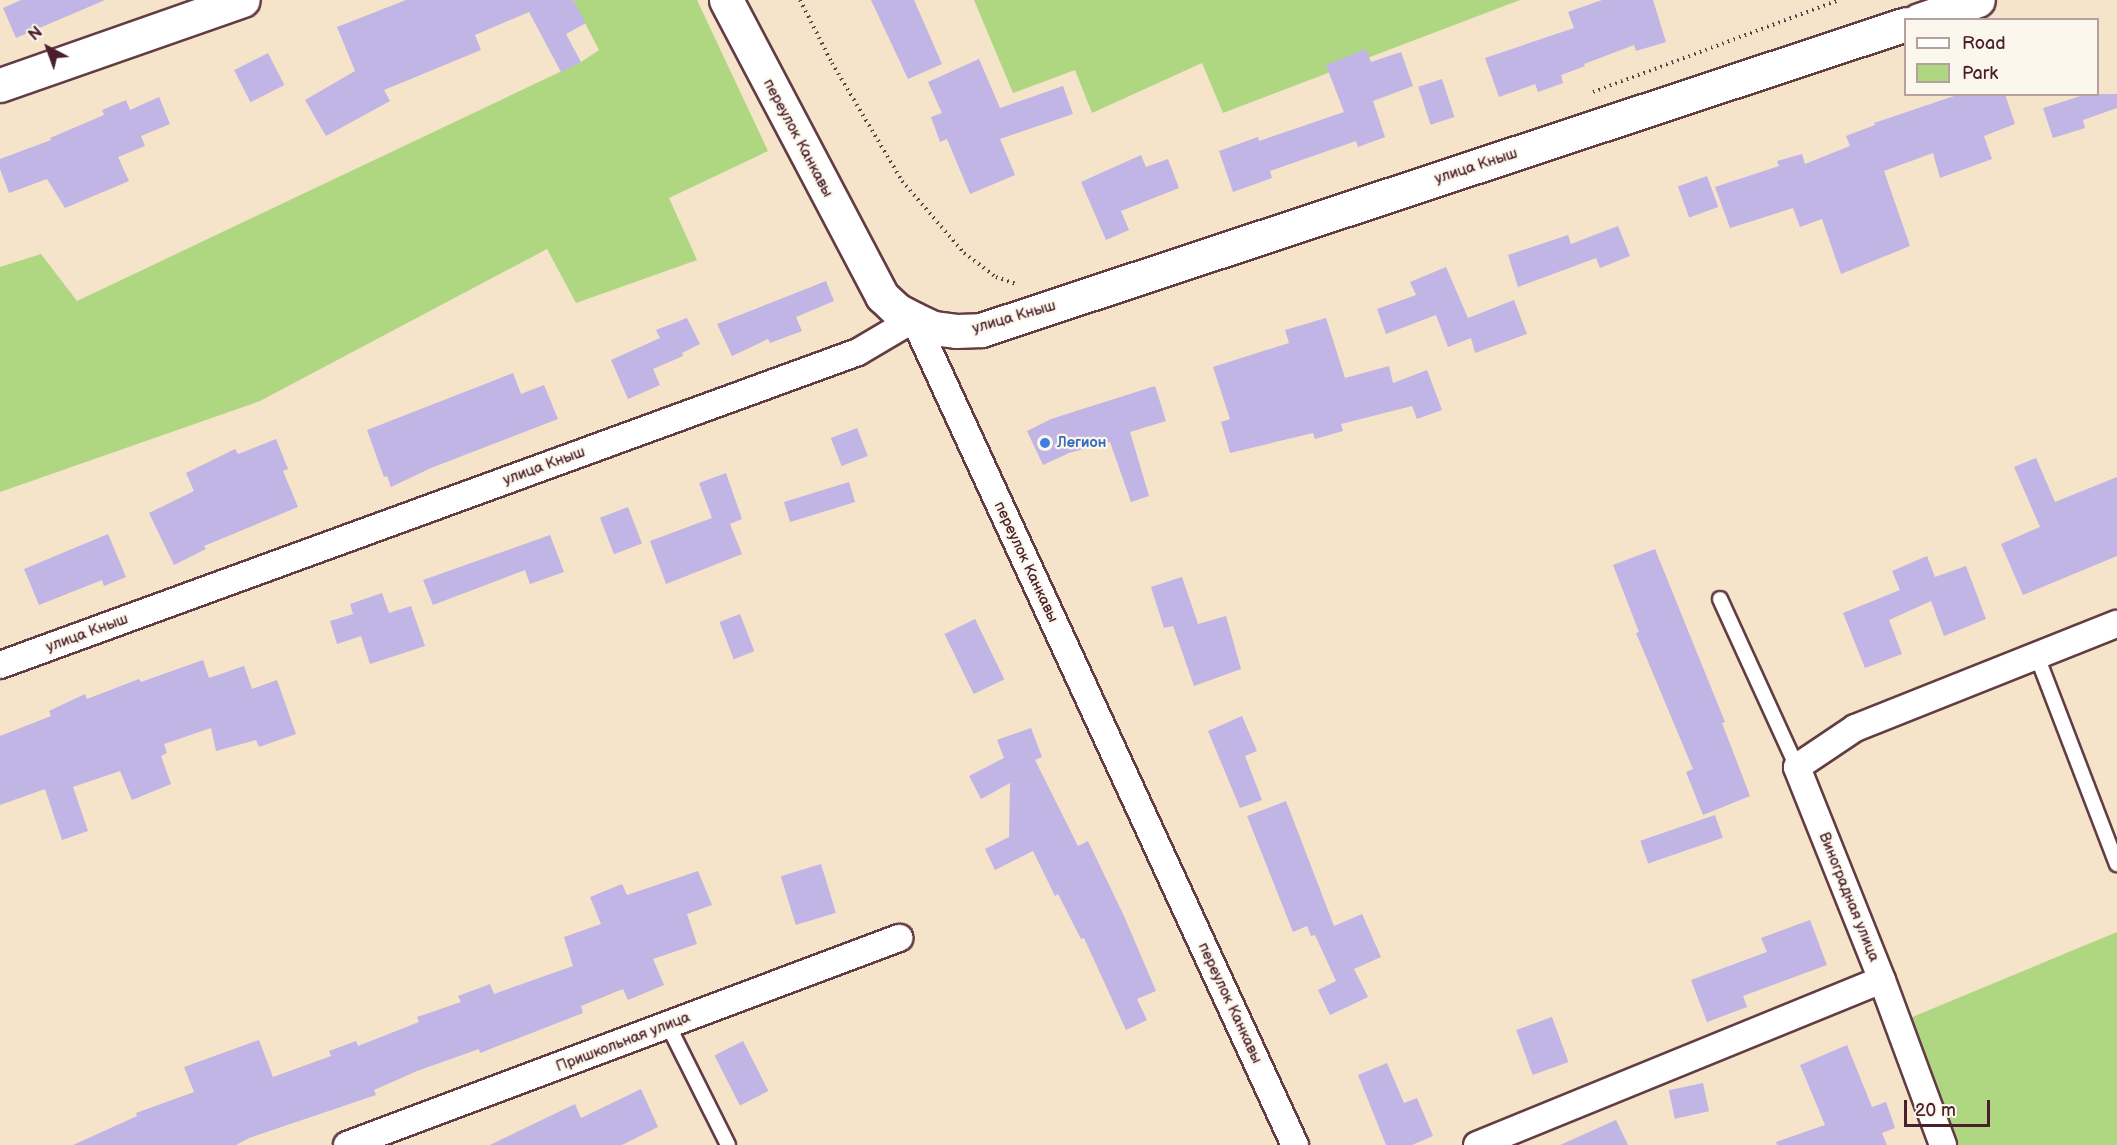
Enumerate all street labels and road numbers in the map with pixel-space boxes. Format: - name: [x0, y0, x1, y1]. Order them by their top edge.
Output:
- street label: переулок Канкавы: [759, 76, 837, 200]
- street label: улица Кныш: [1432, 144, 1520, 188]
- street label: улица Кныш: [970, 296, 1058, 338]
- street label: улица Кныш: [500, 443, 588, 489]
- street label: переулок Канкавы: [990, 499, 1062, 625]
- street label: улица Кныш: [43, 610, 131, 656]
- street label: Виноградная улица: [1815, 830, 1883, 964]
- street label: переулок Канкавы: [1194, 940, 1266, 1066]
- street label: Пришкольная улица: [553, 1008, 693, 1076]

